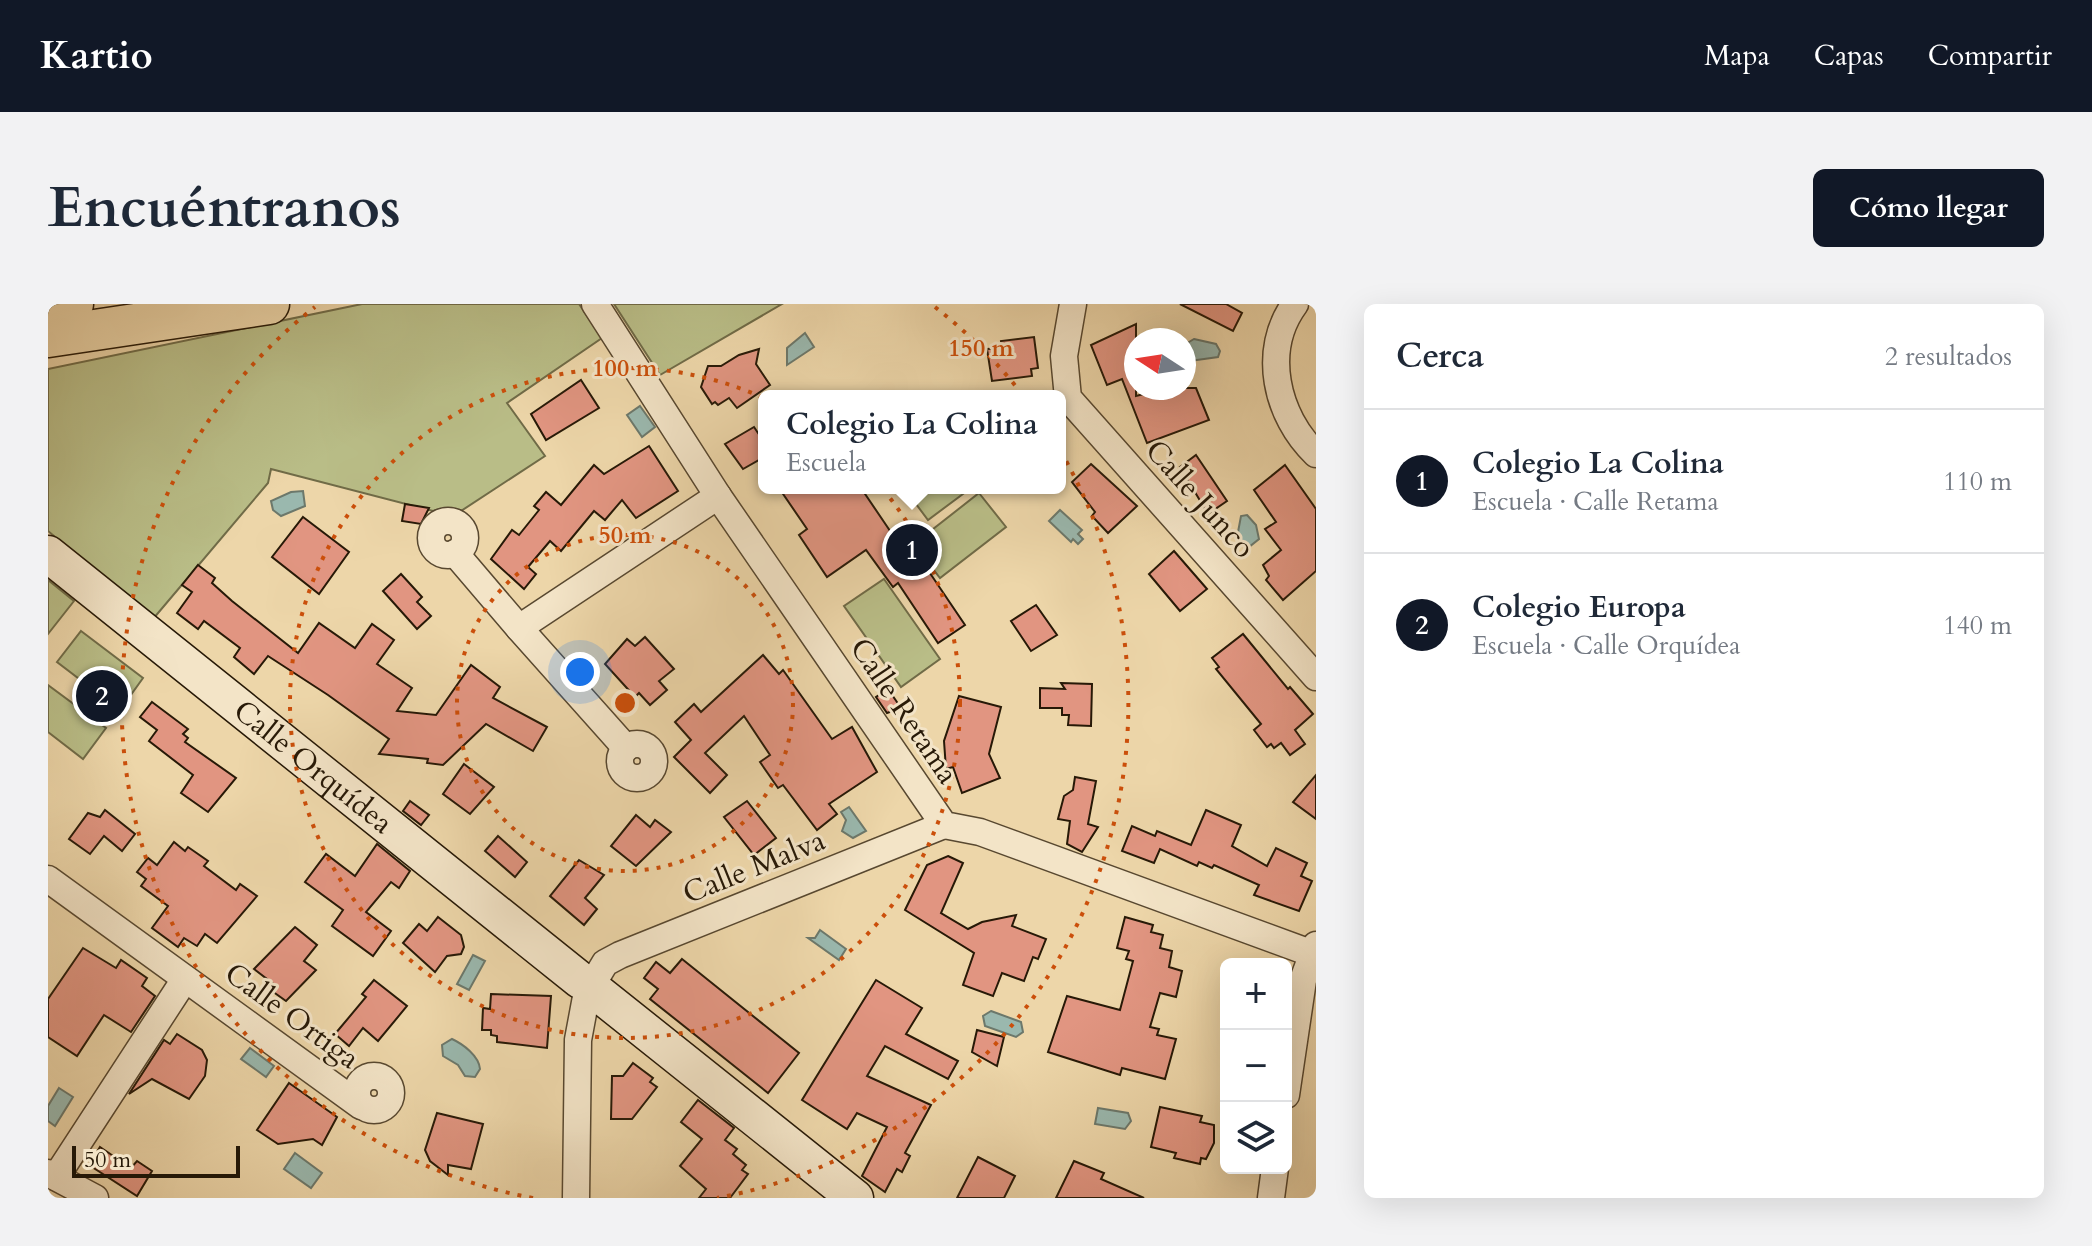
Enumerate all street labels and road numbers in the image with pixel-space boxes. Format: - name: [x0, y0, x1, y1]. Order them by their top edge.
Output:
- street label: Calle Junco: [1136, 431, 1264, 567]
- street label: Calle Retama: [840, 630, 968, 792]
- street label: Calle Orquídea: [225, 690, 402, 843]
- street label: Calle Malva: [677, 820, 831, 914]
- street label: Calle Ortiga: [216, 953, 368, 1079]

